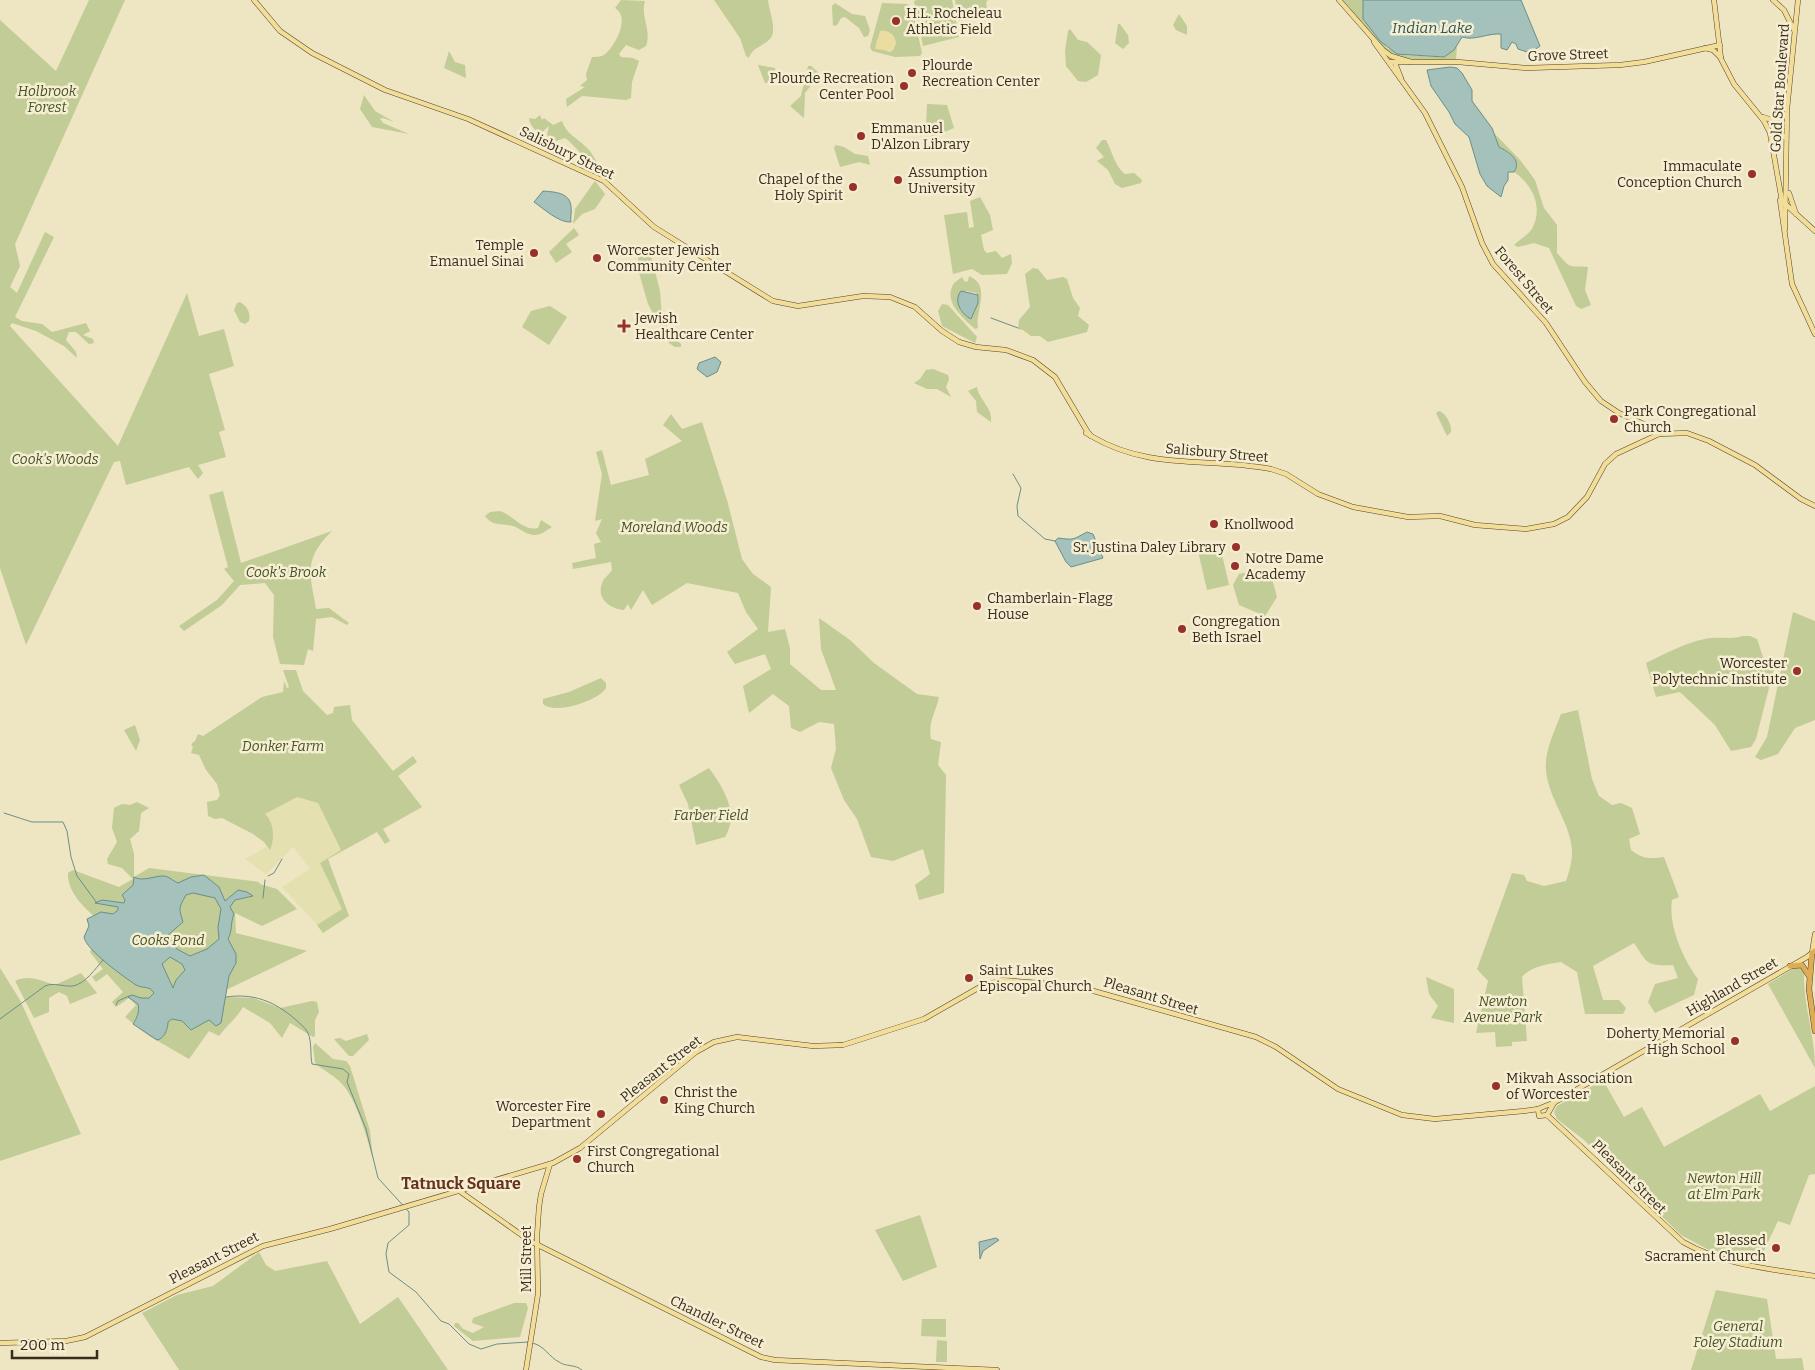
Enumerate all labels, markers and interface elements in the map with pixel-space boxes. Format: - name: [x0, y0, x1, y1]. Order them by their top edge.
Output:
- place label: H.L. Rocheleau Athletic Field: [906, 5, 1002, 38]
- marker: H.L. Rocheleau Athletic Field: [890, 15, 902, 27]
- water label: Indian Lake: [1392, 19, 1472, 37]
- street label: Gold Star Boulevard: [1767, 23, 1793, 153]
- street label: Grove Street: [1527, 45, 1609, 65]
- place label: Plourde Recreation Center: [922, 57, 1040, 90]
- marker: Plourde Recreation Center: [906, 67, 918, 79]
- place label: Plourde Recreation Center Pool: [770, 70, 894, 103]
- marker: Plourde Recreation Center Pool: [898, 80, 910, 92]
- park label: Holbrook Forest: [18, 83, 77, 116]
- place label: Emmanuel D'Alzon Library: [871, 120, 970, 153]
- street label: Salisbury Street: [517, 123, 617, 183]
- marker: Emmanuel D'Alzon Library: [855, 130, 867, 142]
- place label: Immaculate Conception Church: [1617, 158, 1742, 191]
- place label: Assumption University: [908, 164, 988, 197]
- marker: Immaculate Conception Church: [1746, 168, 1758, 180]
- place label: Chapel of the Holy Spirit: [758, 171, 843, 204]
- marker: Assumption University: [892, 174, 904, 186]
- marker: Chapel of the Holy Spirit: [847, 181, 859, 193]
- place label: Temple Emanuel Sinai: [430, 237, 524, 270]
- place label: Worcester Jewish Community Center: [607, 242, 731, 275]
- street label: Forest Street: [1491, 243, 1557, 317]
- marker: Temple Emanuel Sinai: [528, 247, 540, 259]
- marker: Worcester Jewish Community Center: [591, 252, 603, 264]
- place label: Jewish Healthcare Center: [634, 310, 754, 343]
- marker: Jewish Healthcare Center: [617, 319, 631, 333]
- place label: Park Congregational Church: [1624, 403, 1756, 436]
- marker: Park Congregational Church: [1608, 413, 1620, 425]
- street label: Salisbury Street: [1165, 440, 1269, 466]
- park label: Cook's Woods: [12, 451, 99, 468]
- place label: Knollwood: [1224, 516, 1294, 533]
- marker: Knollwood: [1208, 518, 1220, 530]
- park label: Moreland Woods: [620, 519, 728, 536]
- place label: Sr. Justina Daley Library: [1073, 539, 1227, 556]
- marker: Sr. Justina Daley Library: [1230, 541, 1242, 553]
- place label: Notre Dame Academy: [1245, 550, 1324, 583]
- marker: Notre Dame Academy: [1229, 560, 1241, 572]
- park label: Cook's Brook: [246, 564, 327, 581]
- place label: Chamberlain-Flagg House: [987, 590, 1113, 623]
- marker: Chamberlain-Flagg House: [971, 600, 983, 612]
- place label: Congregation Beth Israel: [1192, 613, 1280, 646]
- marker: Congregation Beth Israel: [1176, 623, 1188, 635]
- place label: Worcester Polytechnic Institute: [1652, 655, 1787, 688]
- marker: Worcester Polytechnic Institute: [1791, 665, 1803, 677]
- park label: Donker Farm: [242, 738, 324, 755]
- park label: Farber Field: [674, 807, 748, 824]
- park label: Cooks Pond: [132, 932, 204, 949]
- street label: Highland Street: [1683, 954, 1781, 1020]
- place label: Saint Lukes Episcopal Church: [979, 962, 1092, 995]
- marker: Saint Lukes Episcopal Church: [963, 972, 975, 984]
- street label: Pleasant Street: [1102, 974, 1200, 1018]
- park label: Newton Avenue Park: [1463, 993, 1543, 1026]
- place label: Doherty Memorial High School: [1606, 1025, 1725, 1058]
- street label: Pleasant Street: [617, 1032, 705, 1106]
- marker: Doherty Memorial High School: [1729, 1035, 1741, 1047]
- place label: Mikvah Association of Worcester: [1506, 1070, 1633, 1103]
- marker: Mikvah Association of Worcester: [1490, 1080, 1502, 1092]
- place label: Christ the King Church: [674, 1084, 755, 1117]
- marker: Christ the King Church: [658, 1094, 670, 1106]
- place label: Worcester Fire Department: [496, 1098, 591, 1131]
- marker: Worcester Fire Department: [595, 1108, 607, 1120]
- street label: Pleasant Street: [1588, 1136, 1670, 1218]
- place label: First Congregational Church: [587, 1143, 719, 1176]
- marker: First Congregational Church: [571, 1153, 583, 1165]
- park label: Newton Hill at Elm Park: [1687, 1170, 1761, 1203]
- district label: Tatnuck Square: [401, 1174, 521, 1193]
- street label: Mill Street: [518, 1225, 535, 1293]
- street label: Pleasant Street: [166, 1228, 262, 1288]
- place label: Blessed Sacrament Church: [1645, 1232, 1766, 1265]
- marker: Blessed Sacrament Church: [1770, 1242, 1782, 1254]
- street label: Chandler Street: [667, 1292, 767, 1352]
- park label: General Foley Stadium: [1693, 1318, 1783, 1351]
- scale bar: [12, 1328, 98, 1360]
- text: 200 m: [20, 1336, 65, 1354]

